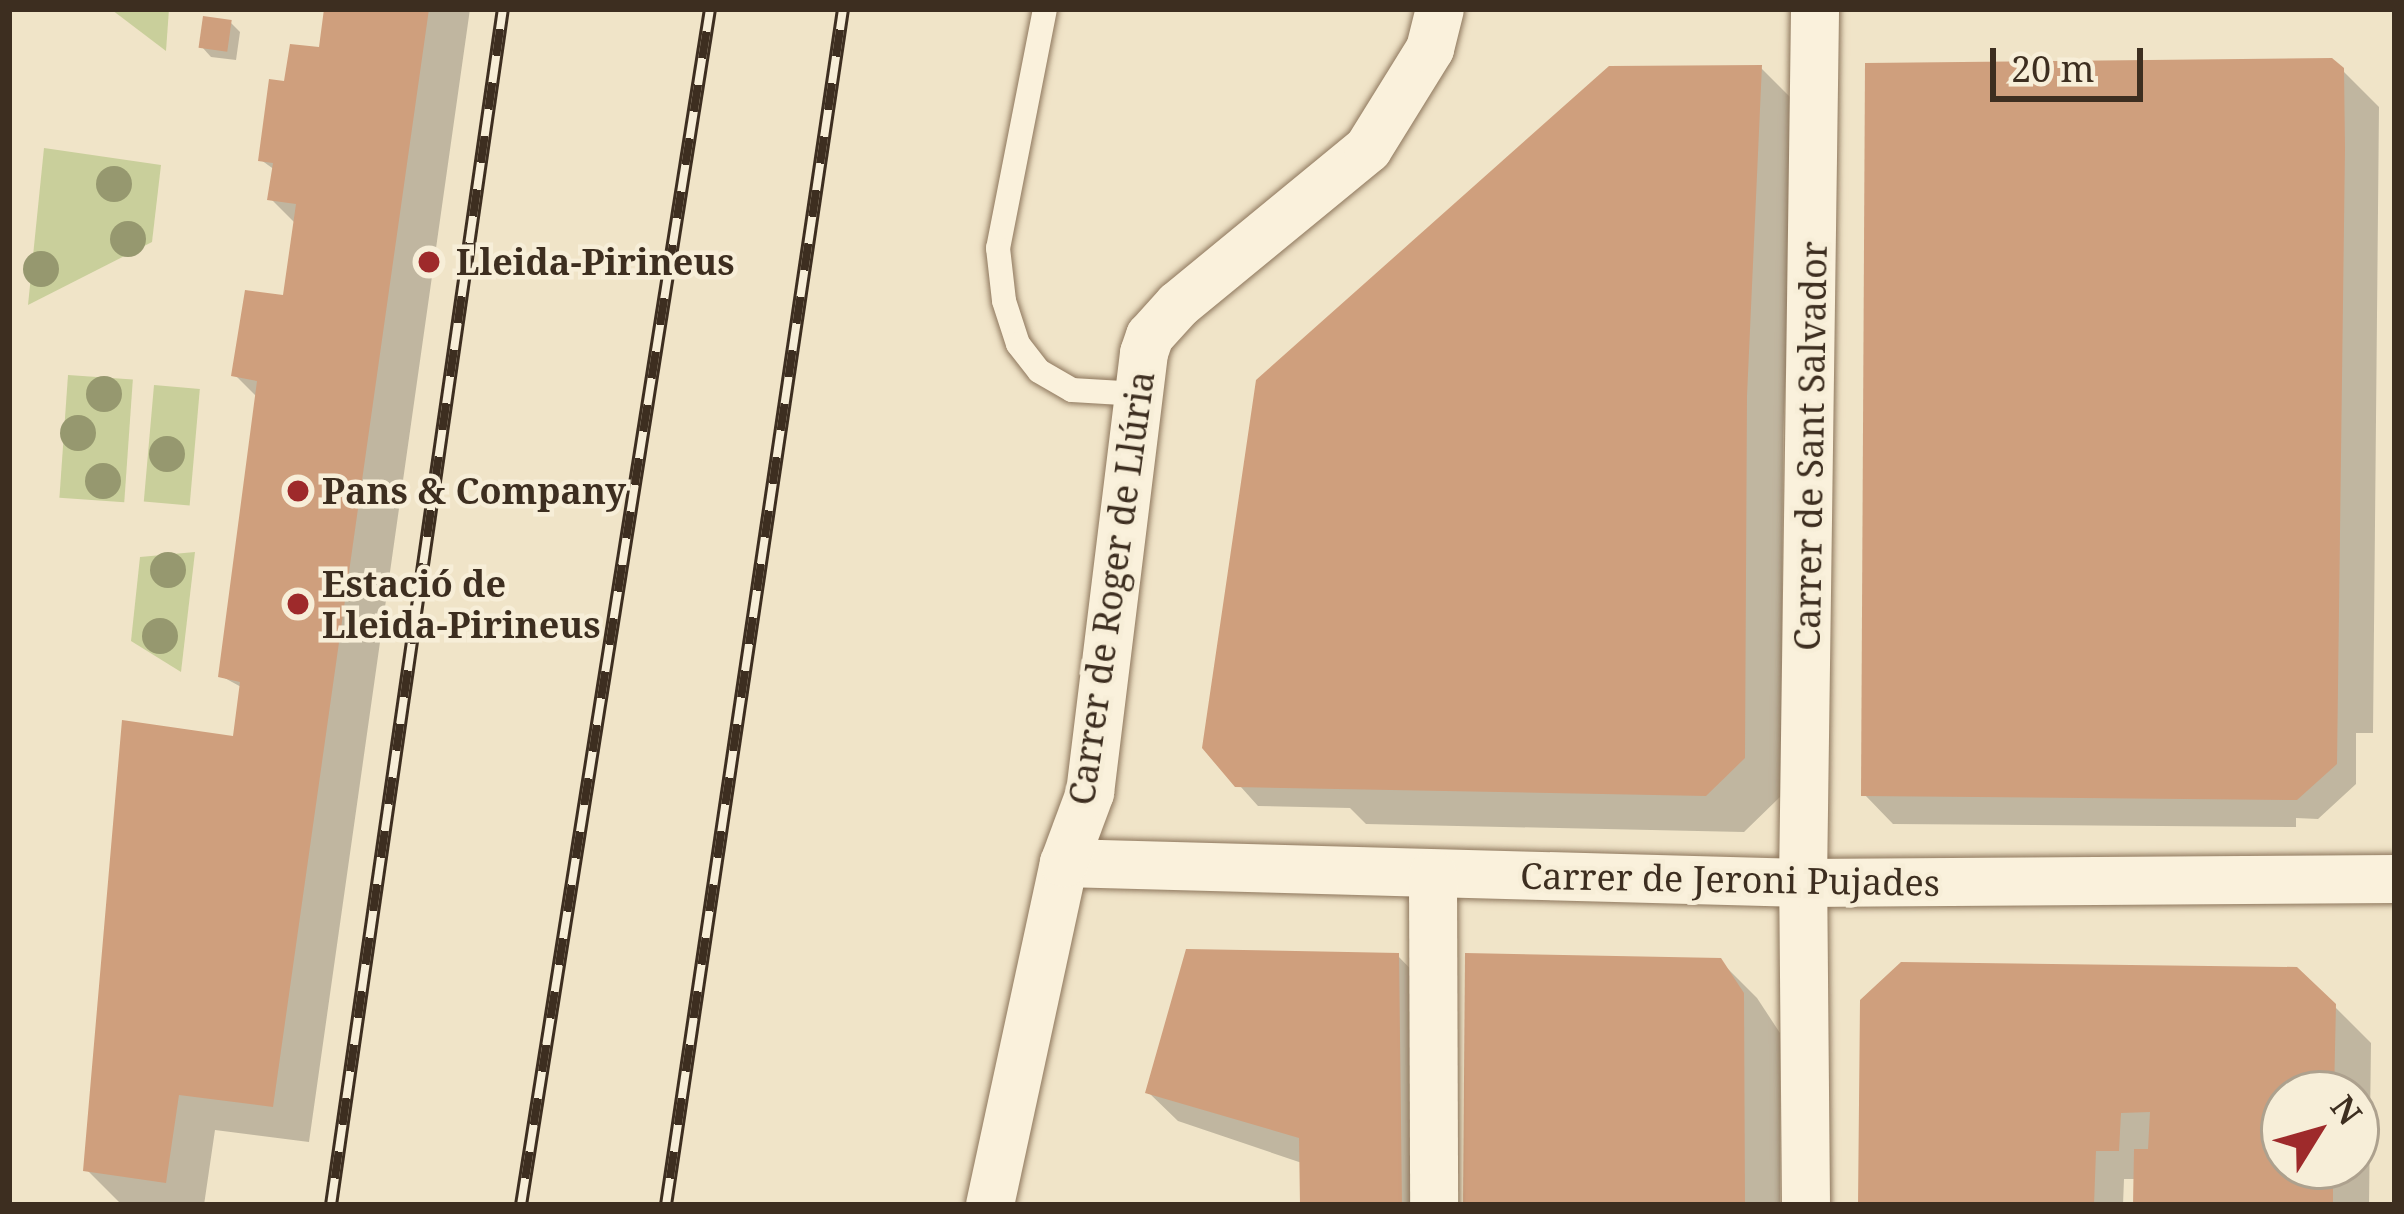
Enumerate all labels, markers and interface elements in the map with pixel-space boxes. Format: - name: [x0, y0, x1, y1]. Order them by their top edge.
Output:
- scale bar: [1996, 24, 2149, 98]
- text: 20 m: [2011, 44, 2095, 93]
- place label: Lleida-Pirineus: [456, 240, 735, 284]
- street label: Carrer de Sant Salvador: [1785, 241, 1835, 651]
- marker: Lleida-Pirineus: [413, 246, 445, 278]
- street label: Carrer de Roger de Llúria: [1059, 368, 1163, 808]
- place label: Pans & Company: [322, 469, 626, 513]
- marker: Pans & Company: [285, 478, 311, 504]
- place label: Estació de Lleida-Pirineus: [322, 561, 601, 646]
- marker: Estació de Lleida-Pirineus: [285, 591, 311, 617]
- street label: Carrer de Jeroni Pujades: [1520, 854, 1940, 904]
- north arrow: [2260, 1070, 2380, 1190]
- text: N: [2321, 1086, 2373, 1134]

